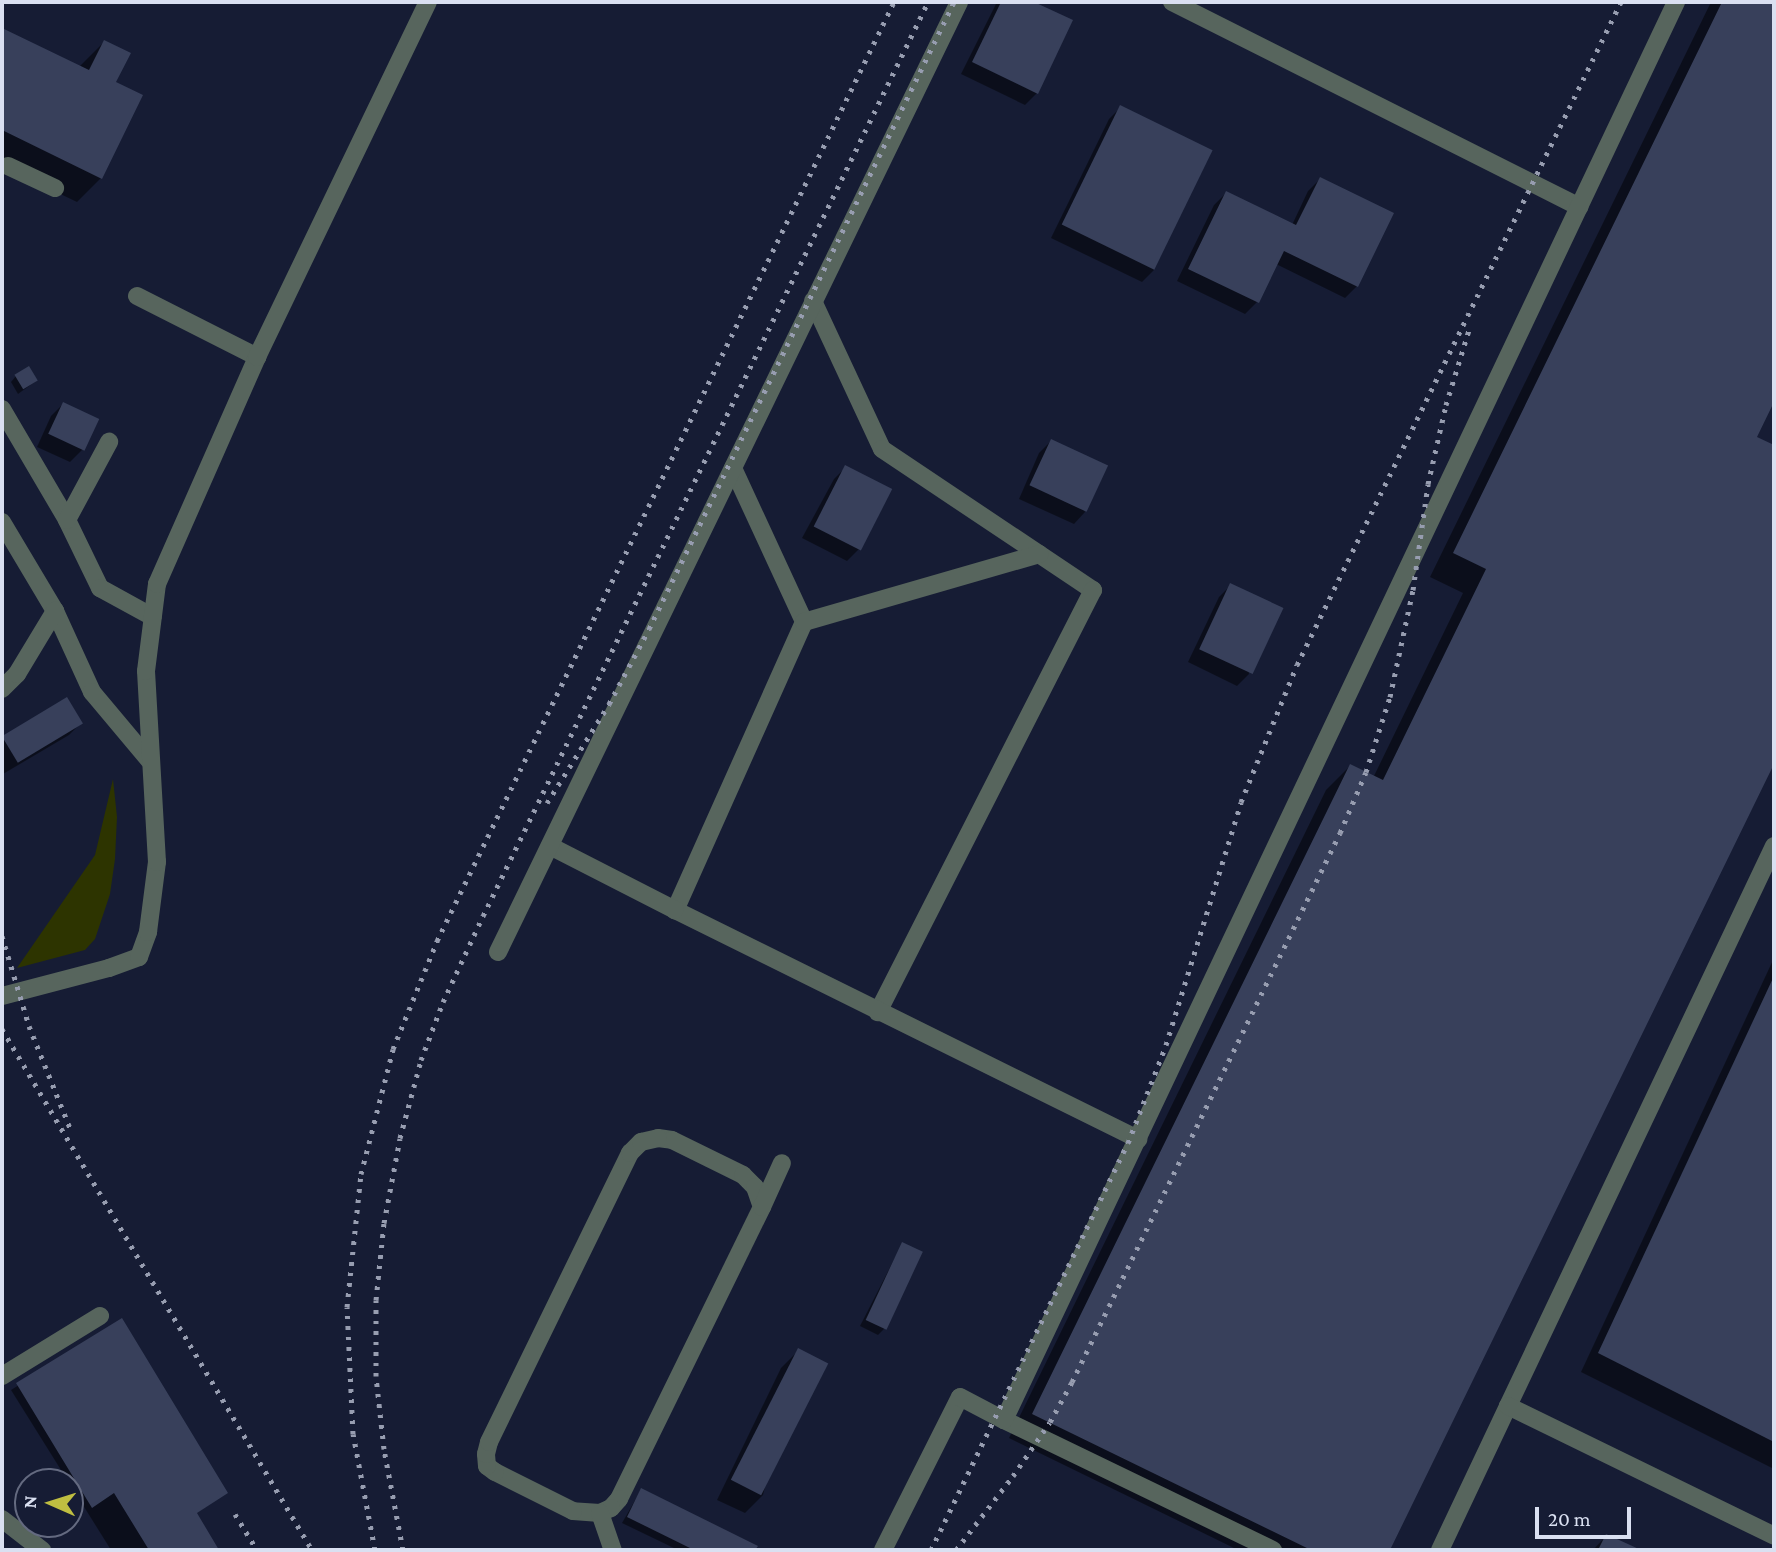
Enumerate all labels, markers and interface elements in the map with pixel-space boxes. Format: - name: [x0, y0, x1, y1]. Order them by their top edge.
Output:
- north arrow: [14, 1468, 84, 1538]
- scale bar: [1538, 1492, 1634, 1536]
- text: N: [19, 1495, 40, 1509]
- text: 20 m: [1548, 1507, 1591, 1531]

